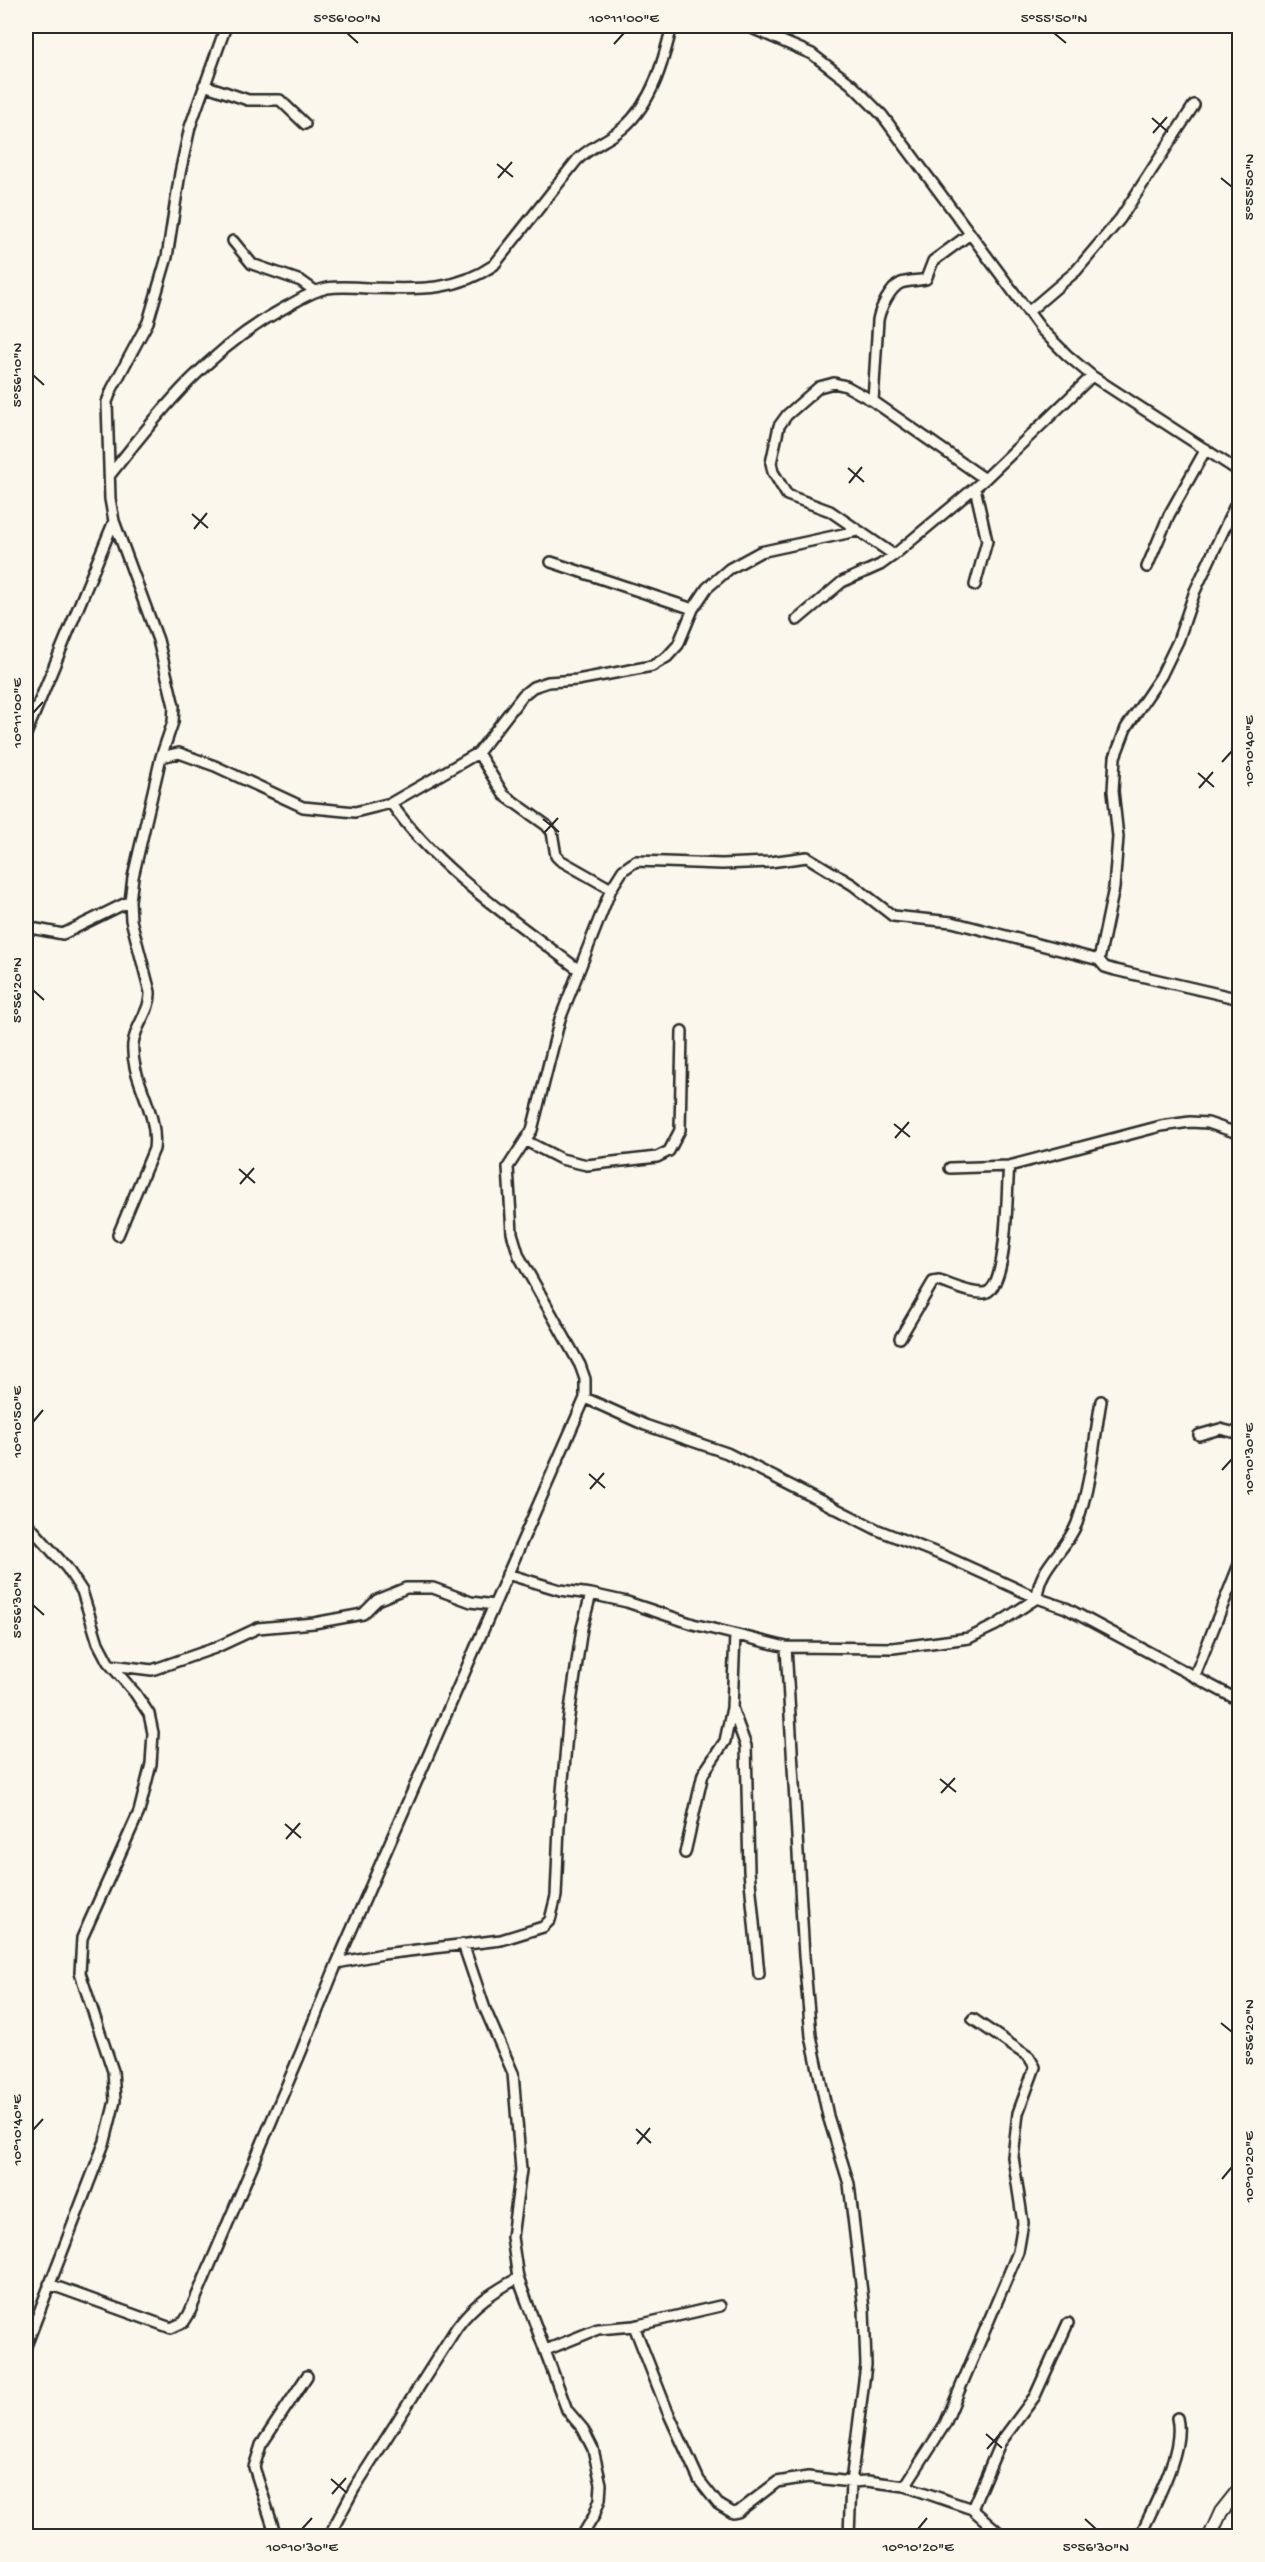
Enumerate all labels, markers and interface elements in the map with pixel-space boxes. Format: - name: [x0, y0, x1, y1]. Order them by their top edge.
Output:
- text: 5°56'00"N: [314, 10, 381, 28]
- text: 10°11'00"E: [588, 10, 660, 28]
- text: 5°55'50"N: [1021, 10, 1088, 28]
- text: 5°55'50"N: [1241, 153, 1259, 220]
- text: 5°56'10"N: [9, 343, 27, 407]
- text: 10°11'00"E: [9, 677, 27, 749]
- text: 10°10'40"E: [1241, 715, 1259, 787]
- text: 5°56'20"N: [9, 957, 27, 1023]
- text: 10°10'50"E: [9, 1386, 27, 1459]
- text: 10°10'30"E: [1241, 1423, 1259, 1496]
- text: 5°56'30"N: [9, 1572, 27, 1638]
- text: 5°56'20"N: [1241, 1999, 1259, 2065]
- text: 10°10'40"E: [9, 2094, 27, 2166]
- text: 10°10'20"E: [1241, 2131, 1259, 2204]
- text: 10°10'30"E: [265, 2539, 338, 2557]
- text: 10°10'20"E: [881, 2539, 954, 2557]
- text: 5°56'30"N: [1063, 2539, 1129, 2557]

